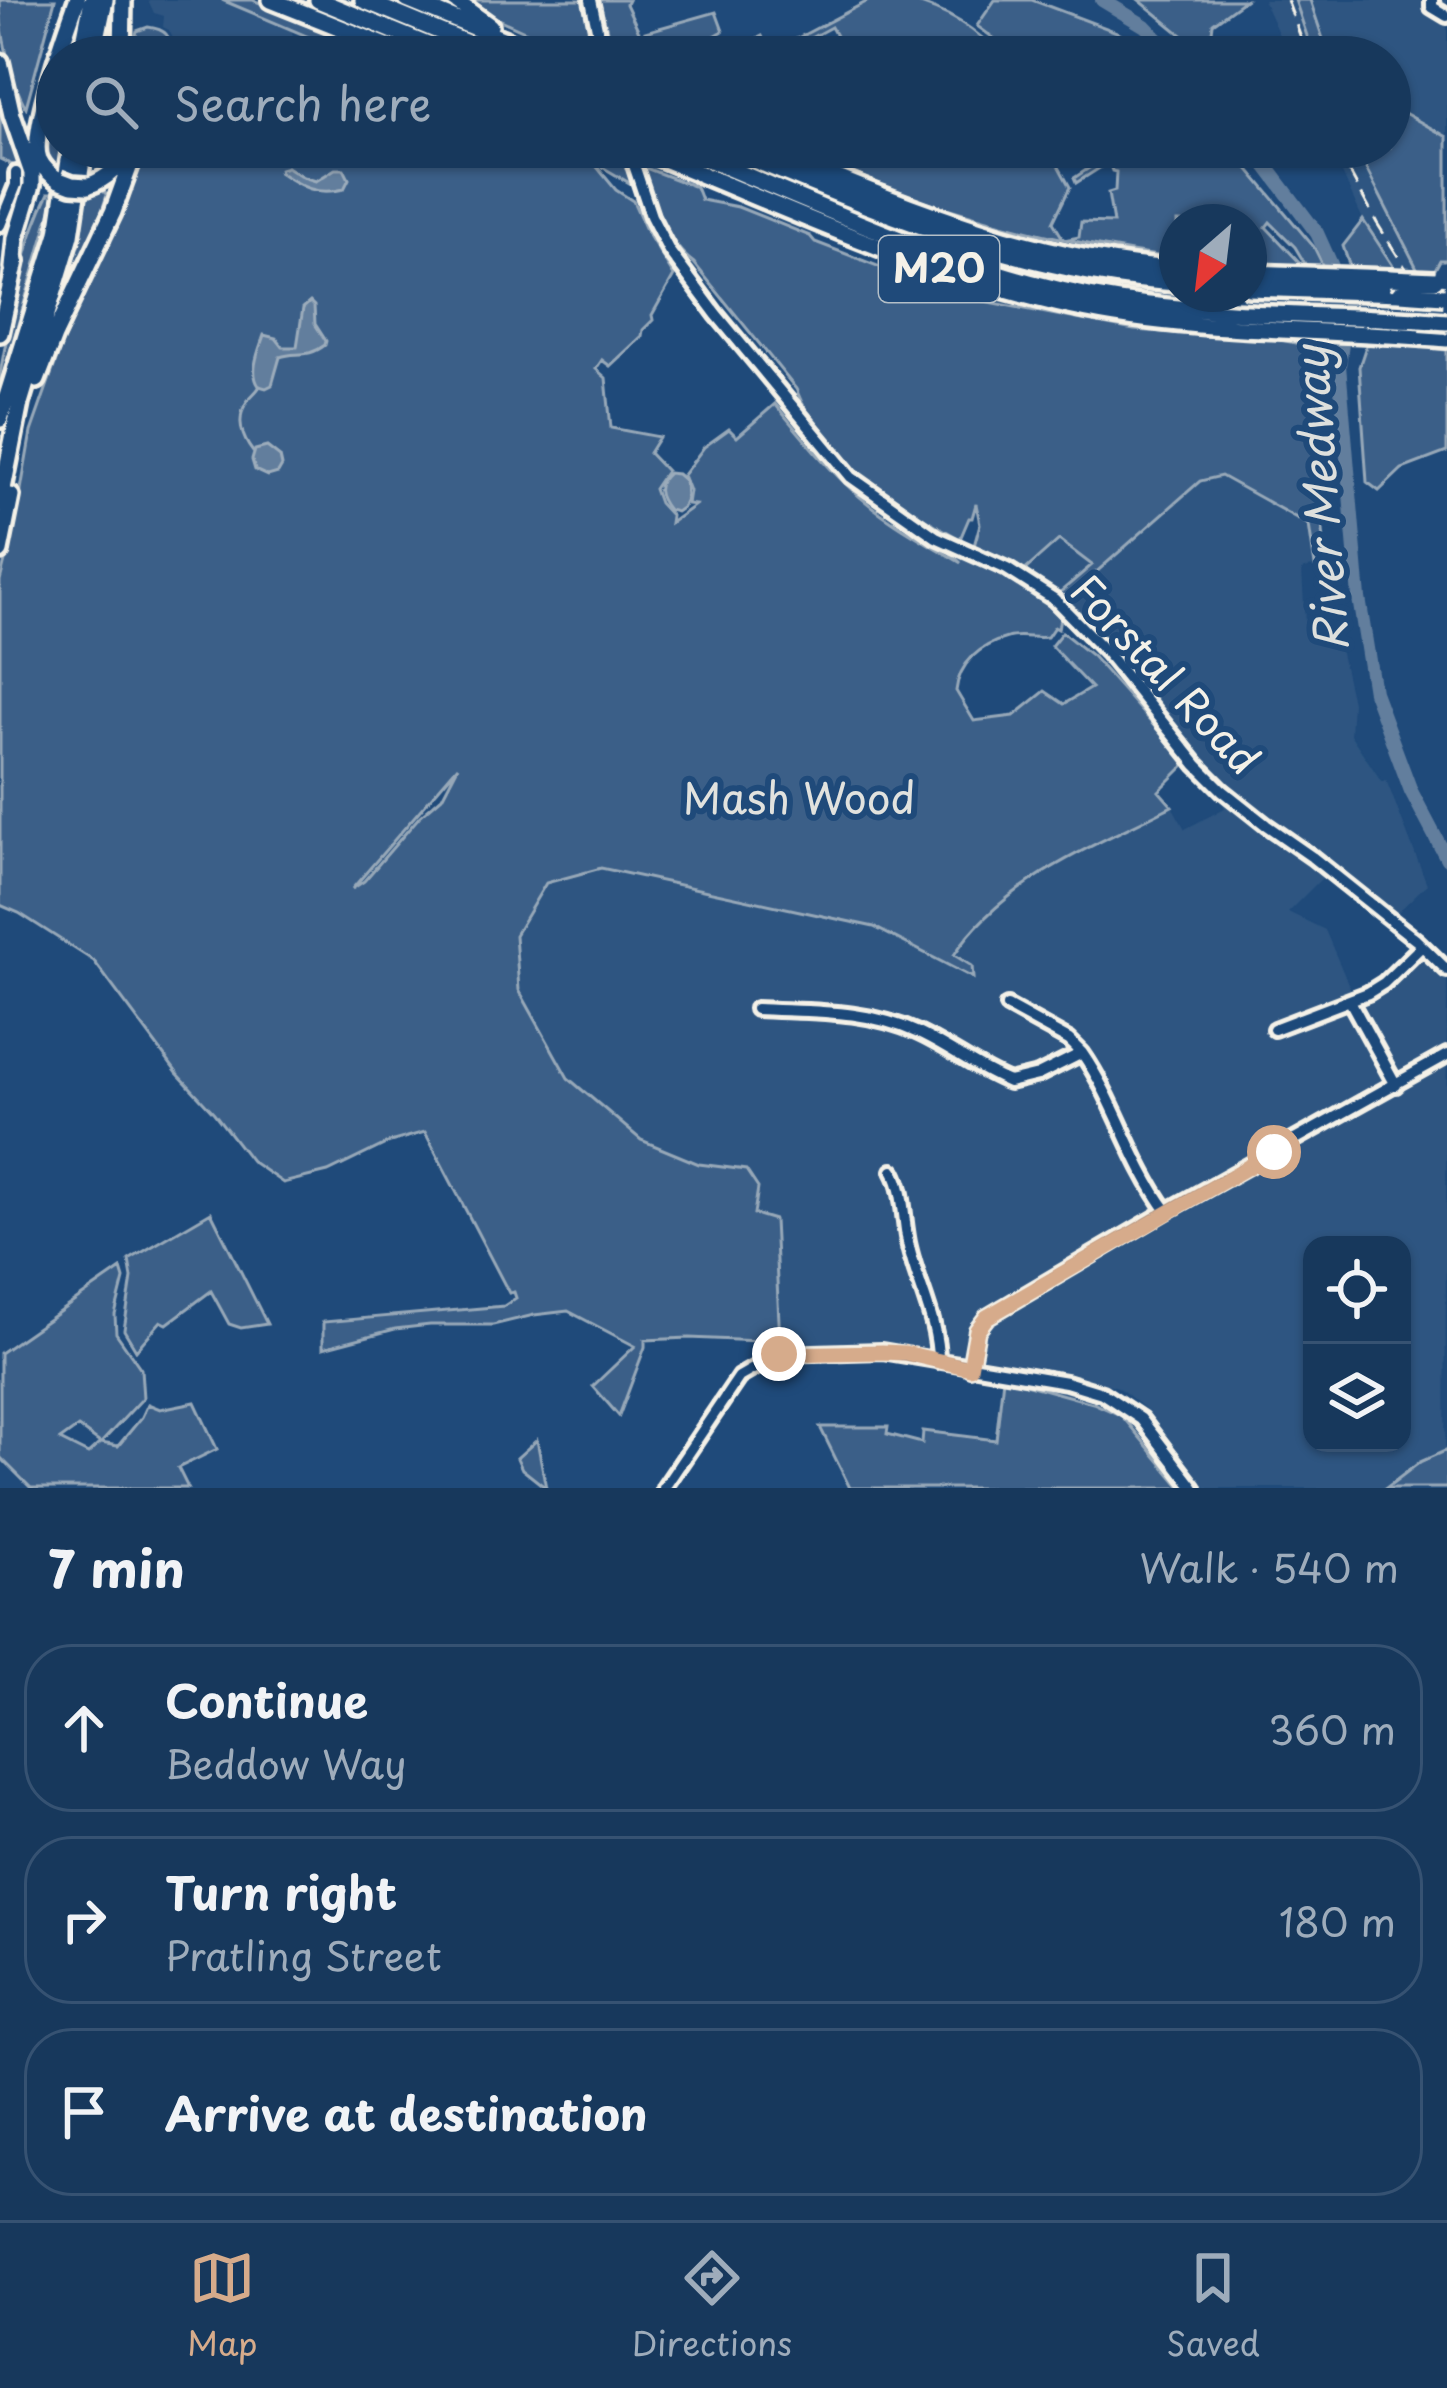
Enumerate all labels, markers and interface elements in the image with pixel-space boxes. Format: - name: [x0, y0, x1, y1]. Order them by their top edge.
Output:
- search box: [36, 36, 1411, 168]
- text: Search here: [174, 68, 431, 136]
- icon: search: [78, 69, 144, 135]
- north arrow: [1159, 204, 1267, 312]
- road number: M20: [879, 236, 999, 302]
- water label: River Medway: [1274, 341, 1364, 654]
- street label: Forstal Road: [1057, 559, 1276, 788]
- park label: Mash Wood: [683, 765, 915, 828]
- route start: [1247, 1125, 1301, 1179]
- map controls: [1303, 1236, 1411, 1452]
- button: locate: [1303, 1236, 1411, 1344]
- route end: [752, 1327, 806, 1381]
- button: layers: [1303, 1344, 1411, 1452]
- text: 7 min: [48, 1528, 185, 1605]
- text: Walk · 540 m: [1139, 1537, 1399, 1596]
- text: Continue: [165, 1665, 368, 1733]
- icon: ahead: [51, 1695, 117, 1761]
- text: 360 m: [1268, 1699, 1396, 1758]
- text: Beddow Way: [165, 1733, 407, 1792]
- text: Turn right: [165, 1857, 397, 1925]
- icon: right: [51, 1887, 117, 1953]
- text: 180 m: [1279, 1891, 1396, 1950]
- text: Pratling Street: [165, 1925, 442, 1984]
- text: Arrive at destination: [165, 2078, 648, 2146]
- icon: arrive: [51, 2079, 117, 2145]
- tab: Map: [187, 2245, 258, 2367]
- tab: Directions: [632, 2245, 792, 2367]
- tab: Saved: [1166, 2245, 1260, 2367]

